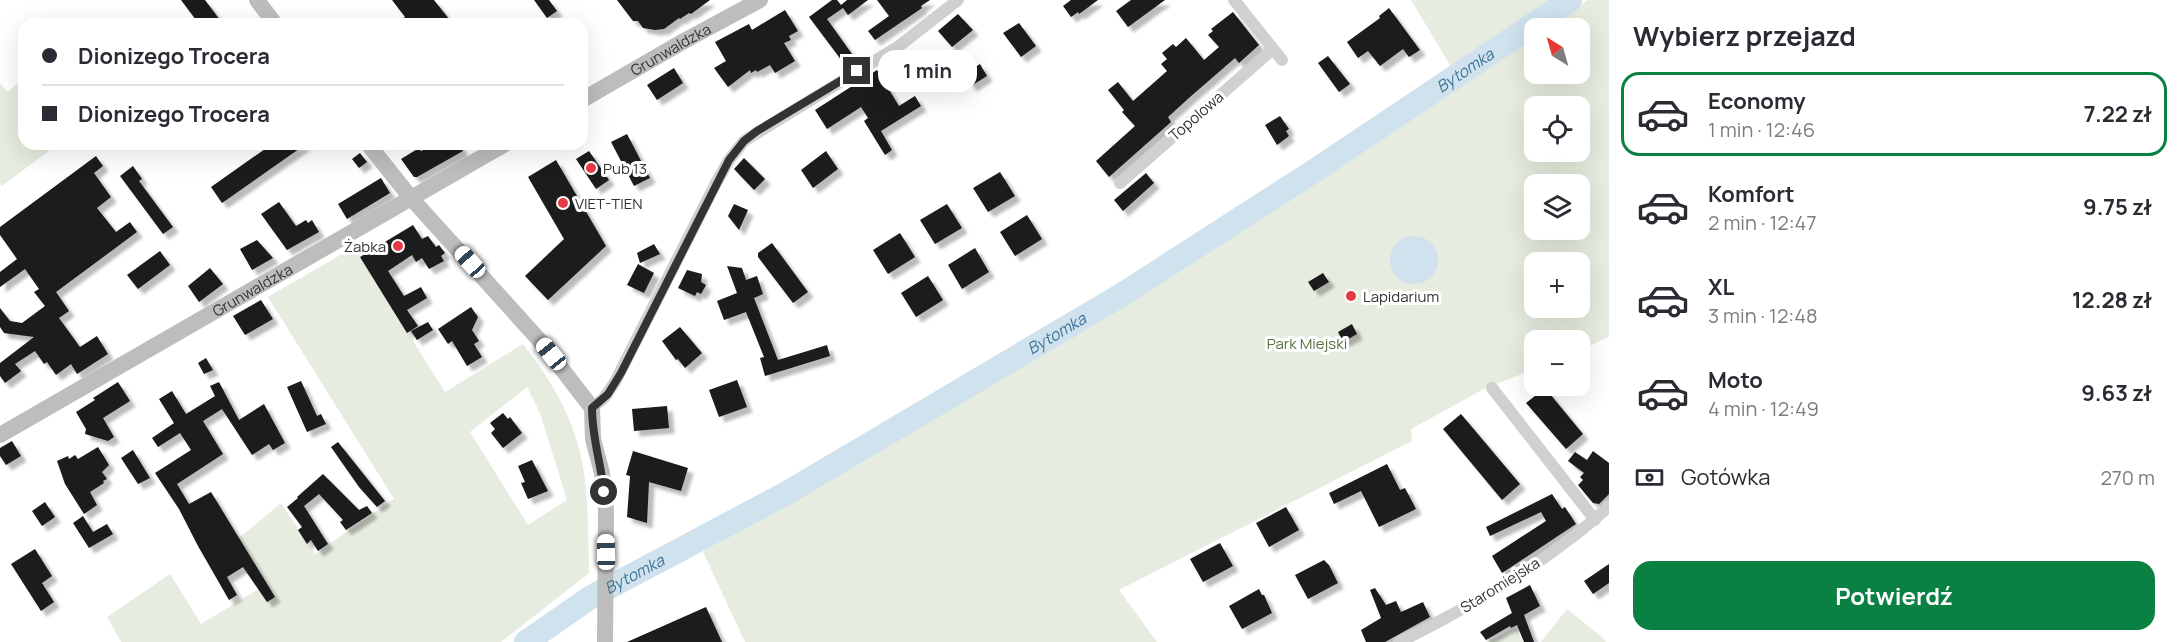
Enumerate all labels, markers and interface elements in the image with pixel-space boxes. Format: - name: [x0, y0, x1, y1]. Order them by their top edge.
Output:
- text: Wybierz przejazd: [1633, 17, 1856, 54]
- street label: Grunwaldzka: [626, 18, 714, 80]
- north arrow: [1524, 18, 1590, 84]
- map controls: [1524, 18, 1590, 396]
- text: Dionizego Trocera: [78, 41, 270, 71]
- water label: Bytomka: [1432, 42, 1499, 97]
- callout: 1 min: [878, 50, 977, 92]
- route end: [843, 57, 870, 84]
- text: 1 min: [903, 57, 952, 84]
- street label: Topolowa: [1164, 86, 1228, 146]
- text: Economy: [1708, 86, 1806, 116]
- icon: car: [1636, 87, 1690, 141]
- button: locate: [1524, 96, 1590, 162]
- text: Dionizego Trocera: [78, 99, 270, 129]
- text: 7.22 zł: [2084, 99, 2152, 129]
- text: 1 min · 12:46: [1708, 116, 1815, 143]
- place label: Pub 13: [603, 158, 647, 179]
- marker: Pub 13: [584, 161, 598, 175]
- button: layers: [1524, 174, 1590, 240]
- text: Komfort: [1708, 179, 1795, 209]
- icon: car: [1636, 180, 1690, 234]
- text: 9.75 zł: [2083, 192, 2152, 222]
- place label: VIET-TIEN: [575, 193, 643, 214]
- marker: VIET-TIEN: [556, 196, 570, 210]
- text: 2 min · 12:47: [1708, 209, 1816, 236]
- place label: Żabka: [344, 236, 386, 257]
- marker: Żabka: [391, 239, 405, 253]
- car: [451, 243, 489, 281]
- button: +: [1524, 252, 1590, 318]
- street label: Grunwaldzka: [208, 258, 296, 321]
- text: XL: [1708, 272, 1734, 302]
- icon: car: [1636, 273, 1690, 327]
- text: 12.28 zł: [2072, 285, 2152, 315]
- place label: Lapidarium: [1363, 286, 1439, 307]
- marker: Lapidarium: [1344, 289, 1358, 303]
- text: 3 min · 12:48: [1708, 302, 1818, 329]
- water label: Bytomka: [1023, 307, 1091, 359]
- button: −: [1524, 330, 1590, 396]
- park label: Park Miejski: [1267, 333, 1347, 354]
- car: [533, 334, 569, 374]
- text: Moto: [1708, 365, 1763, 395]
- icon: car: [1636, 366, 1690, 420]
- text: 9.63 zł: [2081, 378, 2152, 408]
- text: 4 min · 12:49: [1708, 395, 1819, 422]
- icon: cash: [1633, 461, 1666, 494]
- text: Gotówka: [1681, 462, 1770, 492]
- text: 270 m: [2100, 464, 2155, 491]
- route start: [590, 478, 617, 505]
- car: [597, 534, 615, 570]
- water label: Bytomka: [600, 549, 669, 599]
- street label: Staromiejska: [1456, 552, 1544, 618]
- button: Potwierdź: [1633, 561, 2155, 630]

